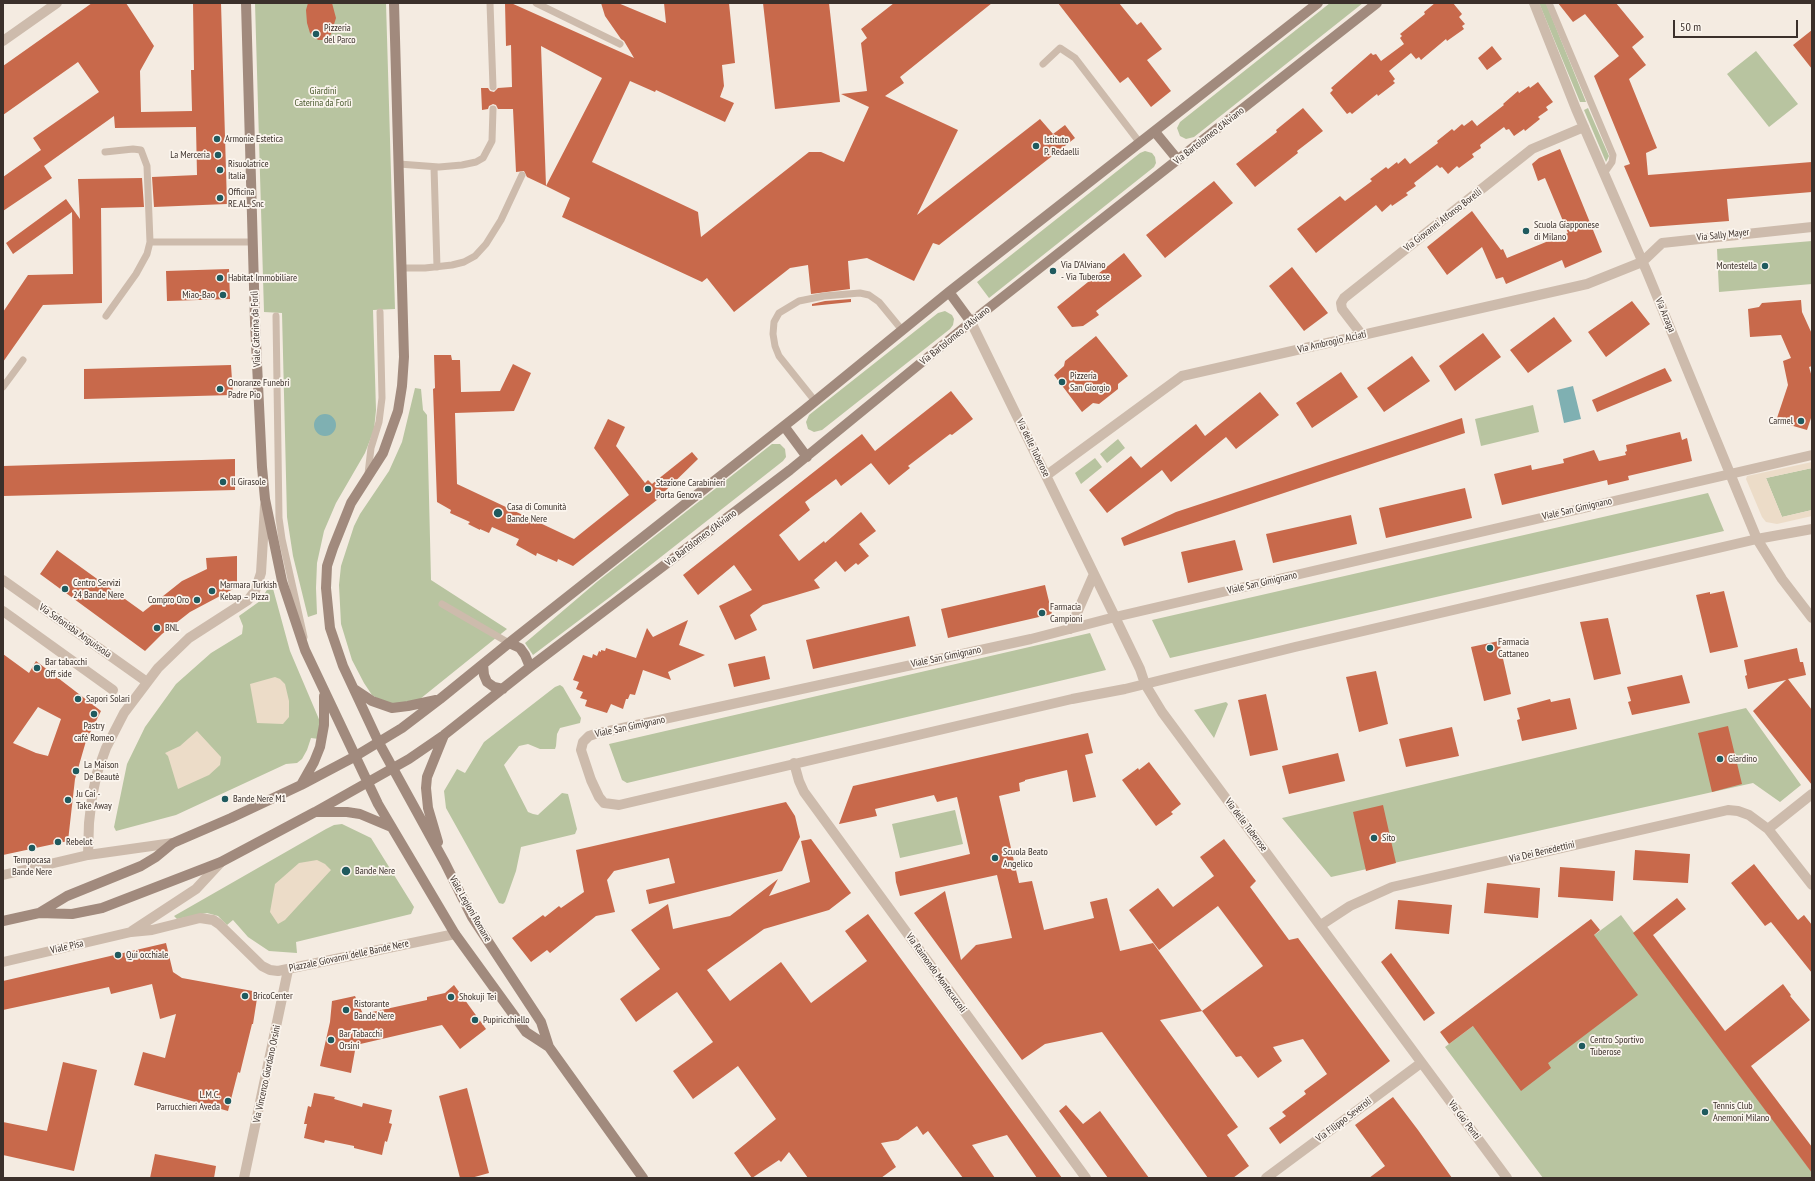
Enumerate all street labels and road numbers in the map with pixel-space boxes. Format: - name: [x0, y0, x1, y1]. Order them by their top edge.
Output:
- street label: Via Bartolomeo d'Alviano: [1171, 105, 1247, 167]
- street label: Via Giovanni Alfonso Borelli: [1401, 186, 1485, 254]
- street label: Via Sally Mayer: [1696, 226, 1750, 244]
- street label: Viale Caterina da Forlì: [249, 291, 263, 367]
- street label: Via Arzaga: [1652, 296, 1678, 334]
- street label: Via Bartolomeo d'Alviano: [918, 304, 992, 368]
- street label: Via Ambrogio Alciati: [1296, 328, 1368, 356]
- street label: Via delle Tuberose: [1014, 417, 1052, 479]
- street label: Viale San Gimignano: [1541, 495, 1613, 523]
- street label: Via Bartolomeo d'Alviano: [663, 507, 739, 569]
- street label: Viale San Gimignano: [1226, 569, 1298, 597]
- street label: Via Sofonisba Anguissola: [36, 601, 114, 661]
- street label: Viale San Gimignano: [910, 644, 982, 670]
- street label: Viale San Gimignano: [594, 714, 666, 740]
- street label: Via delle Tuberose: [1222, 796, 1270, 854]
- street label: Via Dei Benedettini: [1508, 839, 1576, 865]
- street label: Viale Legioni Romane: [446, 874, 494, 944]
- street label: Via Raimondo Montecuccoli: [903, 931, 969, 1015]
- street label: Viale Pisa: [49, 937, 85, 957]
- street label: Piazzale Giovanni delle Bande Nere: [288, 937, 410, 975]
- street label: Via Vincenzo Giordano Orsini: [251, 1024, 283, 1124]
- street label: Via Filippo Severoli: [1314, 1095, 1374, 1145]
- street label: Via Gio' Ponti: [1445, 1098, 1483, 1142]

